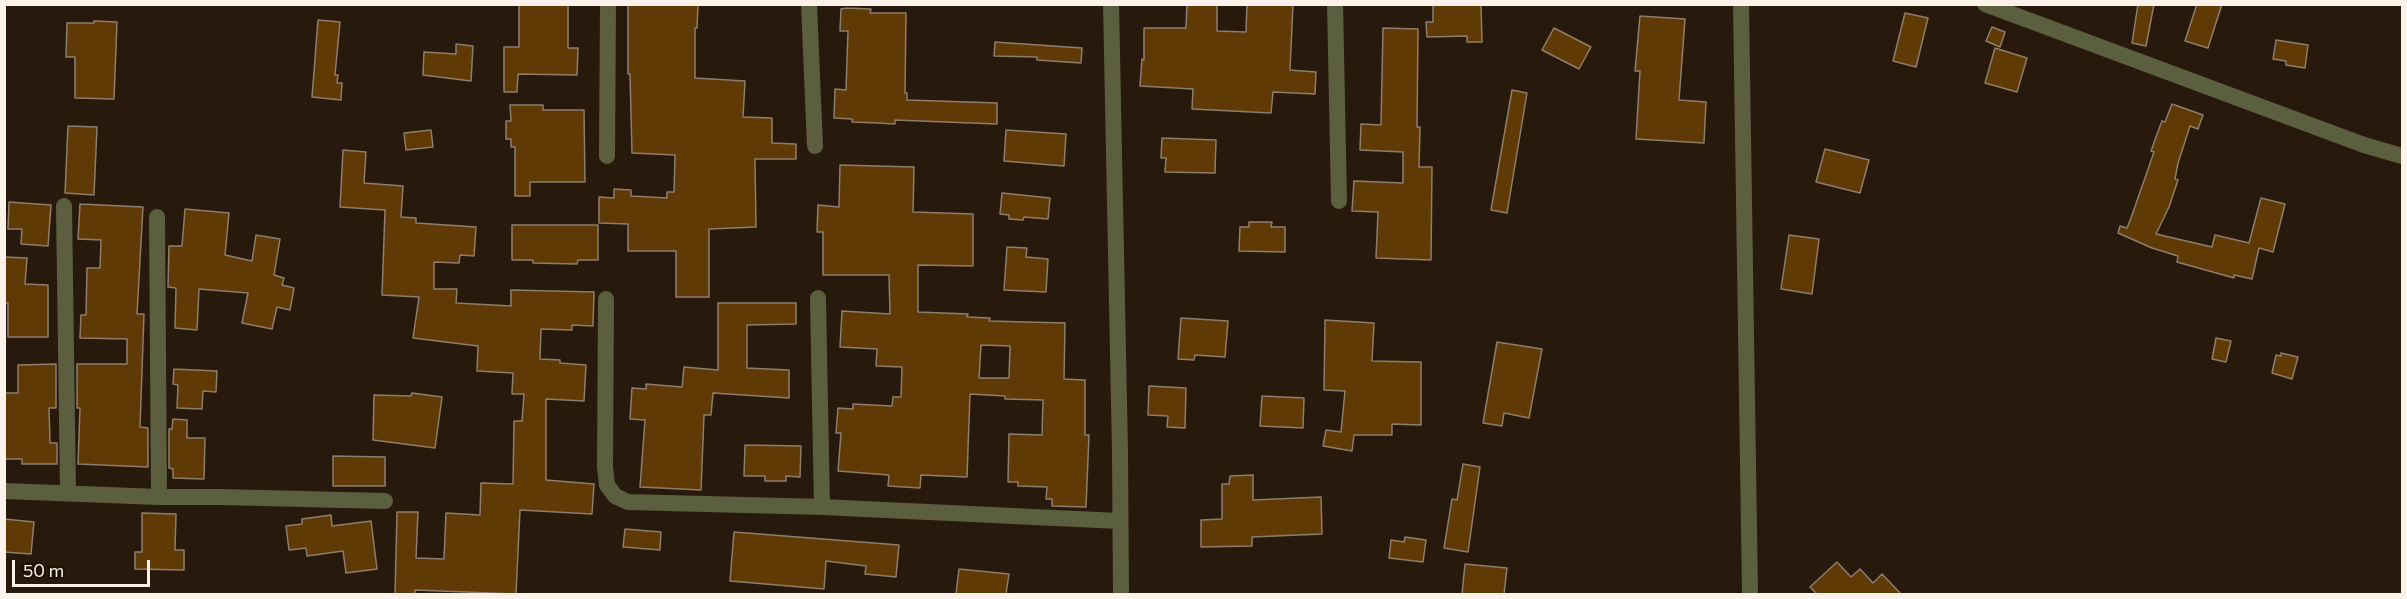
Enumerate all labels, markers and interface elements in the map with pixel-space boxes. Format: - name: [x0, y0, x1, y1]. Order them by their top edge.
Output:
- scale bar: [15, 548, 153, 586]
- text: 50 m: [23, 559, 64, 581]

